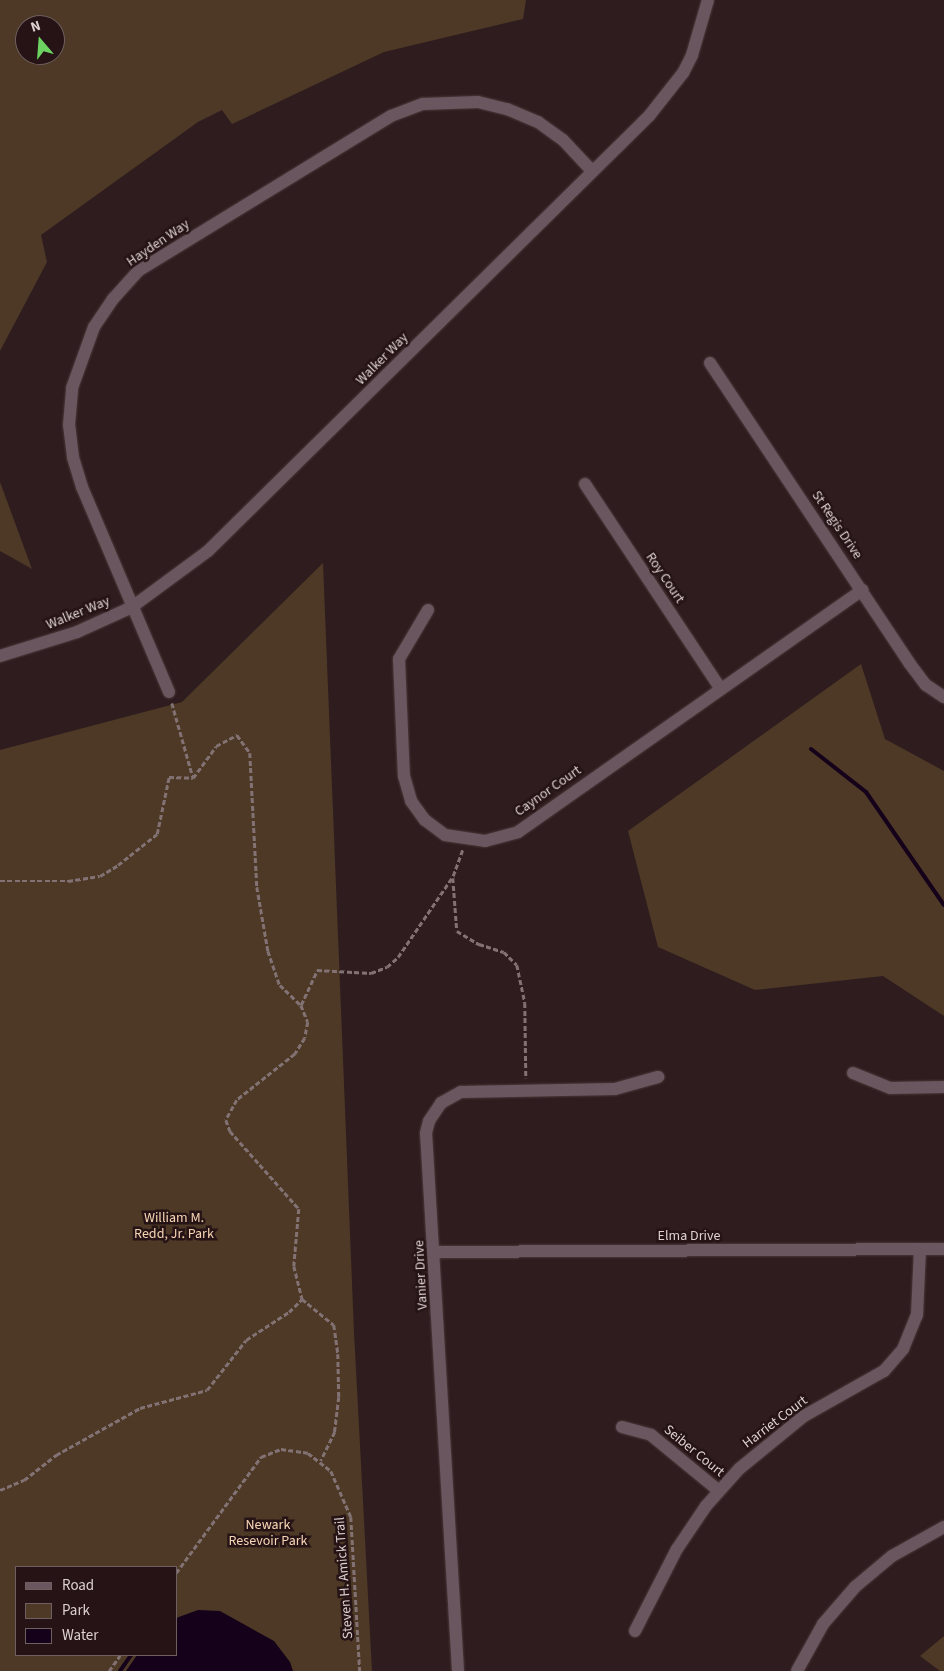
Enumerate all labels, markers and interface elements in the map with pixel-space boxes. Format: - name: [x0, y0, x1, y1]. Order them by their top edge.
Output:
- north arrow: [15, 15, 65, 65]
- text: N: [28, 16, 43, 38]
- street label: Hayden Way: [123, 216, 193, 270]
- street label: Walker Way: [352, 329, 412, 389]
- street label: St Regis Drive: [808, 488, 866, 562]
- street label: Roy Court: [642, 549, 688, 607]
- street label: Walker Way: [44, 593, 112, 633]
- street label: Caynor Court: [512, 762, 584, 820]
- park label: William M. Redd, Jr. Park: [134, 1210, 214, 1242]
- street label: Elma Drive: [658, 1228, 720, 1244]
- street label: Vanier Drive: [411, 1240, 431, 1310]
- street label: Harriet Court: [739, 1392, 811, 1452]
- street label: Seiber Court: [660, 1422, 728, 1480]
- street label: Steven H. Amick Trail: [331, 1516, 357, 1640]
- park label: Newark Resevoir Park: [229, 1517, 307, 1550]
- legend: [15, 1566, 178, 1656]
- text: Road: [62, 1575, 94, 1596]
- text: Park: [62, 1600, 90, 1621]
- text: Water: [62, 1625, 98, 1646]

